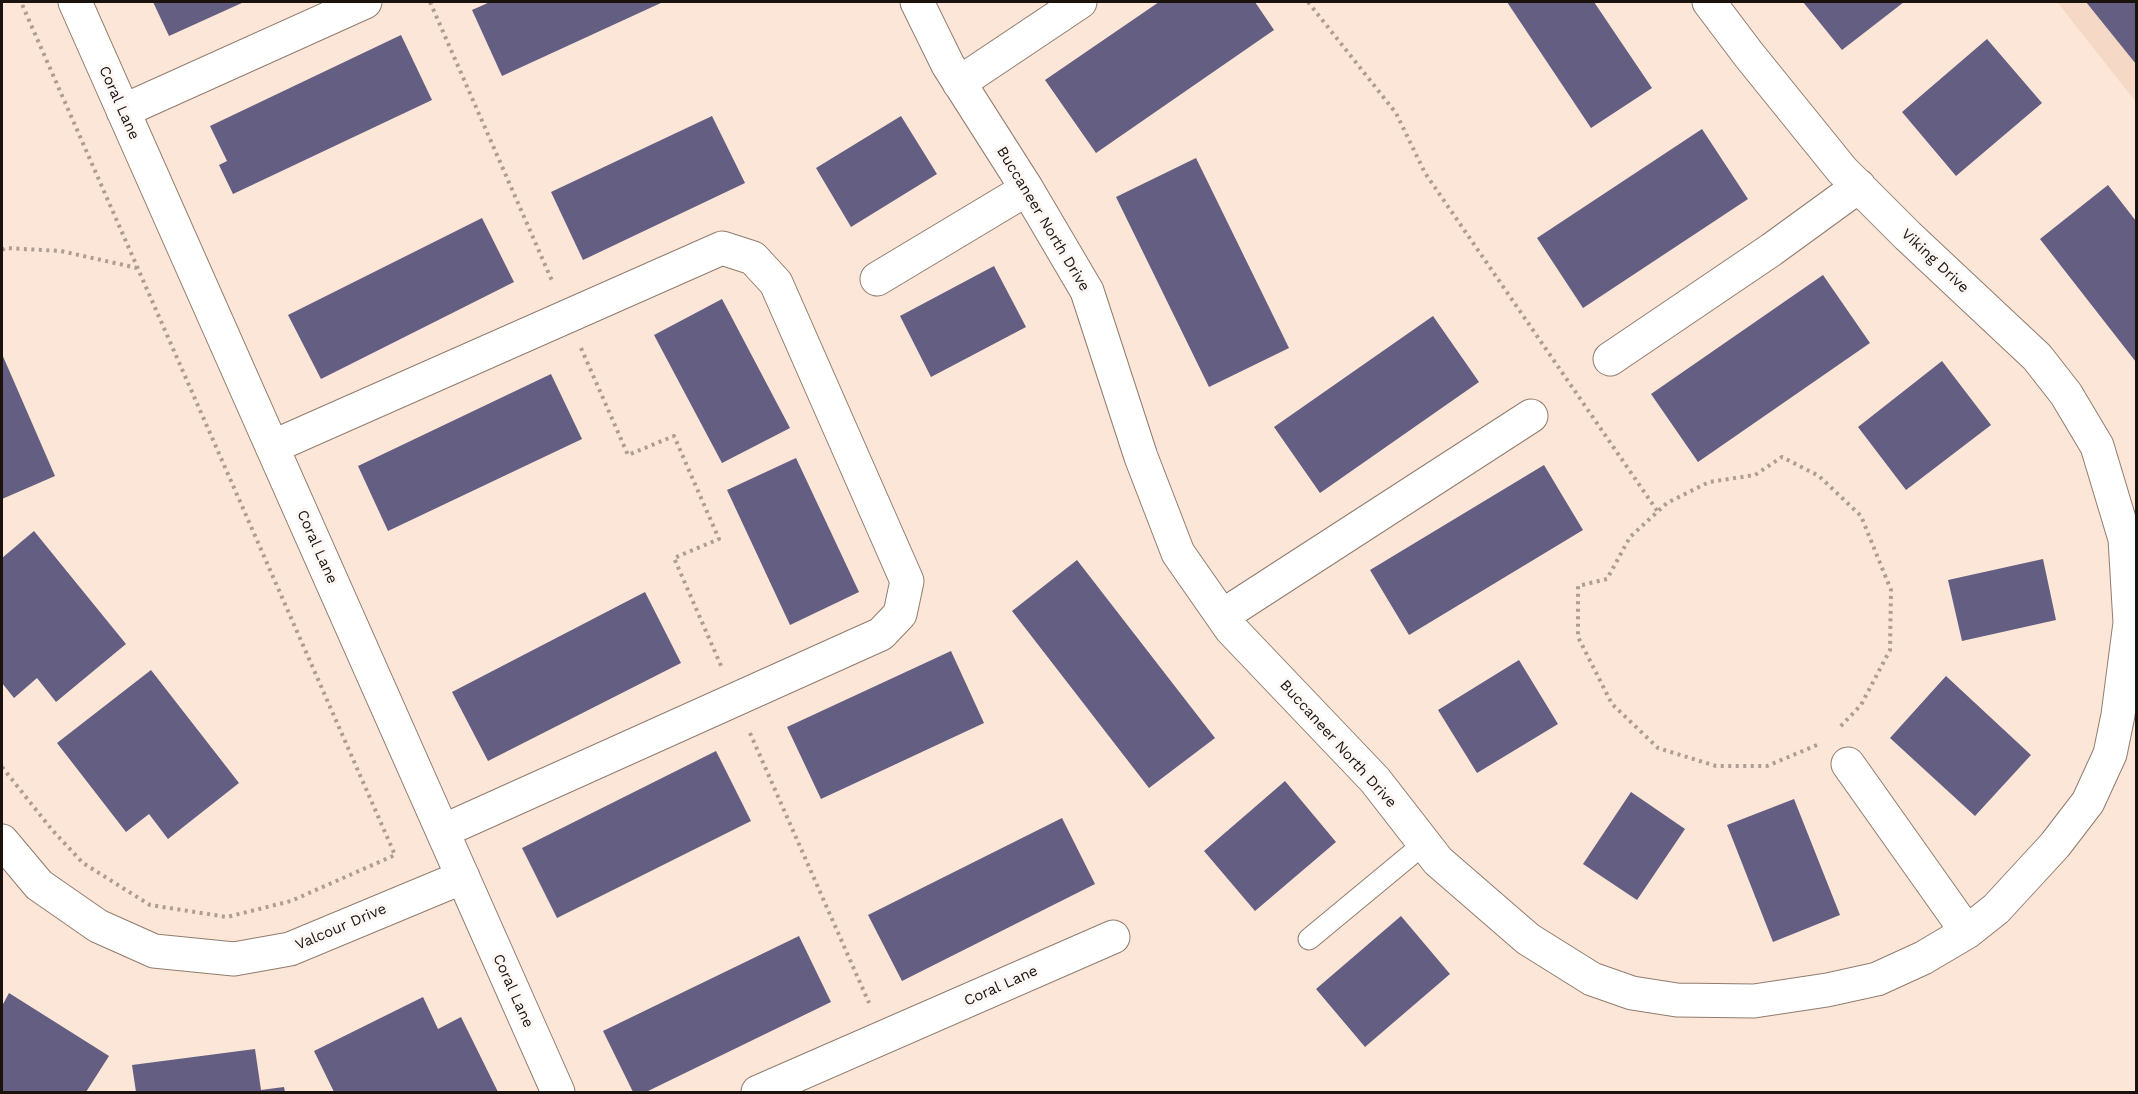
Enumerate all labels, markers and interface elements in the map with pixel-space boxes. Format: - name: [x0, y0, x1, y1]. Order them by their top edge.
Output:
- street label: Coral Lane: [95, 63, 143, 143]
- street label: Buccaneer North Drive: [993, 143, 1093, 295]
- street label: Viking Drive: [1897, 225, 1973, 297]
- street label: Coral Lane: [293, 507, 341, 587]
- street label: Buccaneer North Drive: [1276, 676, 1400, 812]
- street label: Valcour Drive: [293, 900, 389, 954]
- street label: Coral Lane: [489, 951, 537, 1031]
- street label: Coral Lane: [961, 962, 1041, 1010]

